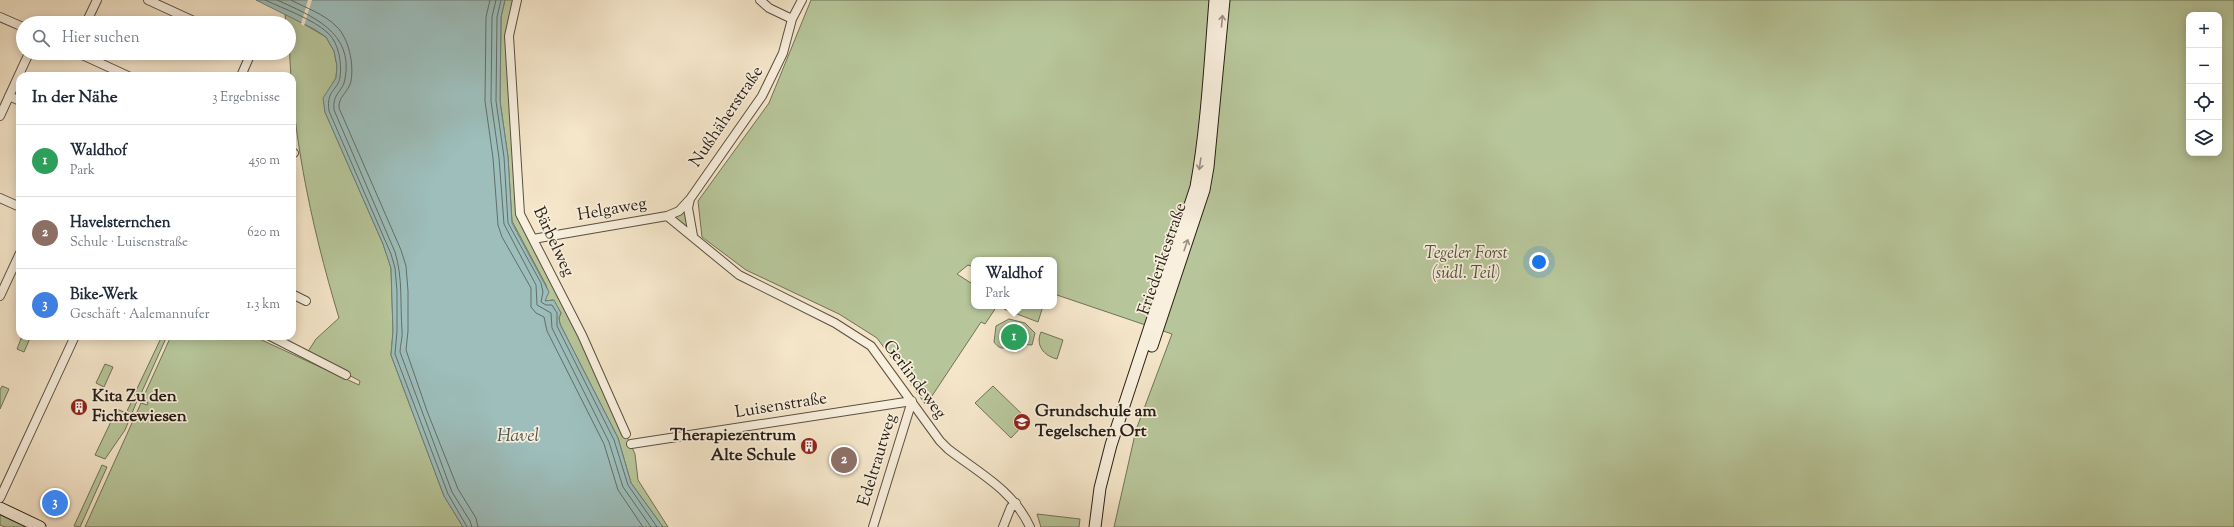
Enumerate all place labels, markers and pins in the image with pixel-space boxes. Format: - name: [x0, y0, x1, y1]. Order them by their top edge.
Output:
- pin: 1: [1001, 322, 1027, 352]
- place label: Kita Zu den Fichtewiesen: [92, 385, 188, 429]
- building icon: Kita Zu den Fichtewiesen: [69, 397, 89, 417]
- place label: Grundschule am Tegelschen Ort: [1035, 400, 1157, 444]
- school or university icon: Grundschule am Tegelschen Ort: [1012, 412, 1032, 432]
- place label: Therapiezentrum Alte Schule: [670, 424, 797, 468]
- building icon: Therapiezentrum Alte Schule: [799, 436, 819, 456]
- pin: 2: [831, 445, 857, 475]
- pin: 3: [42, 488, 68, 518]

